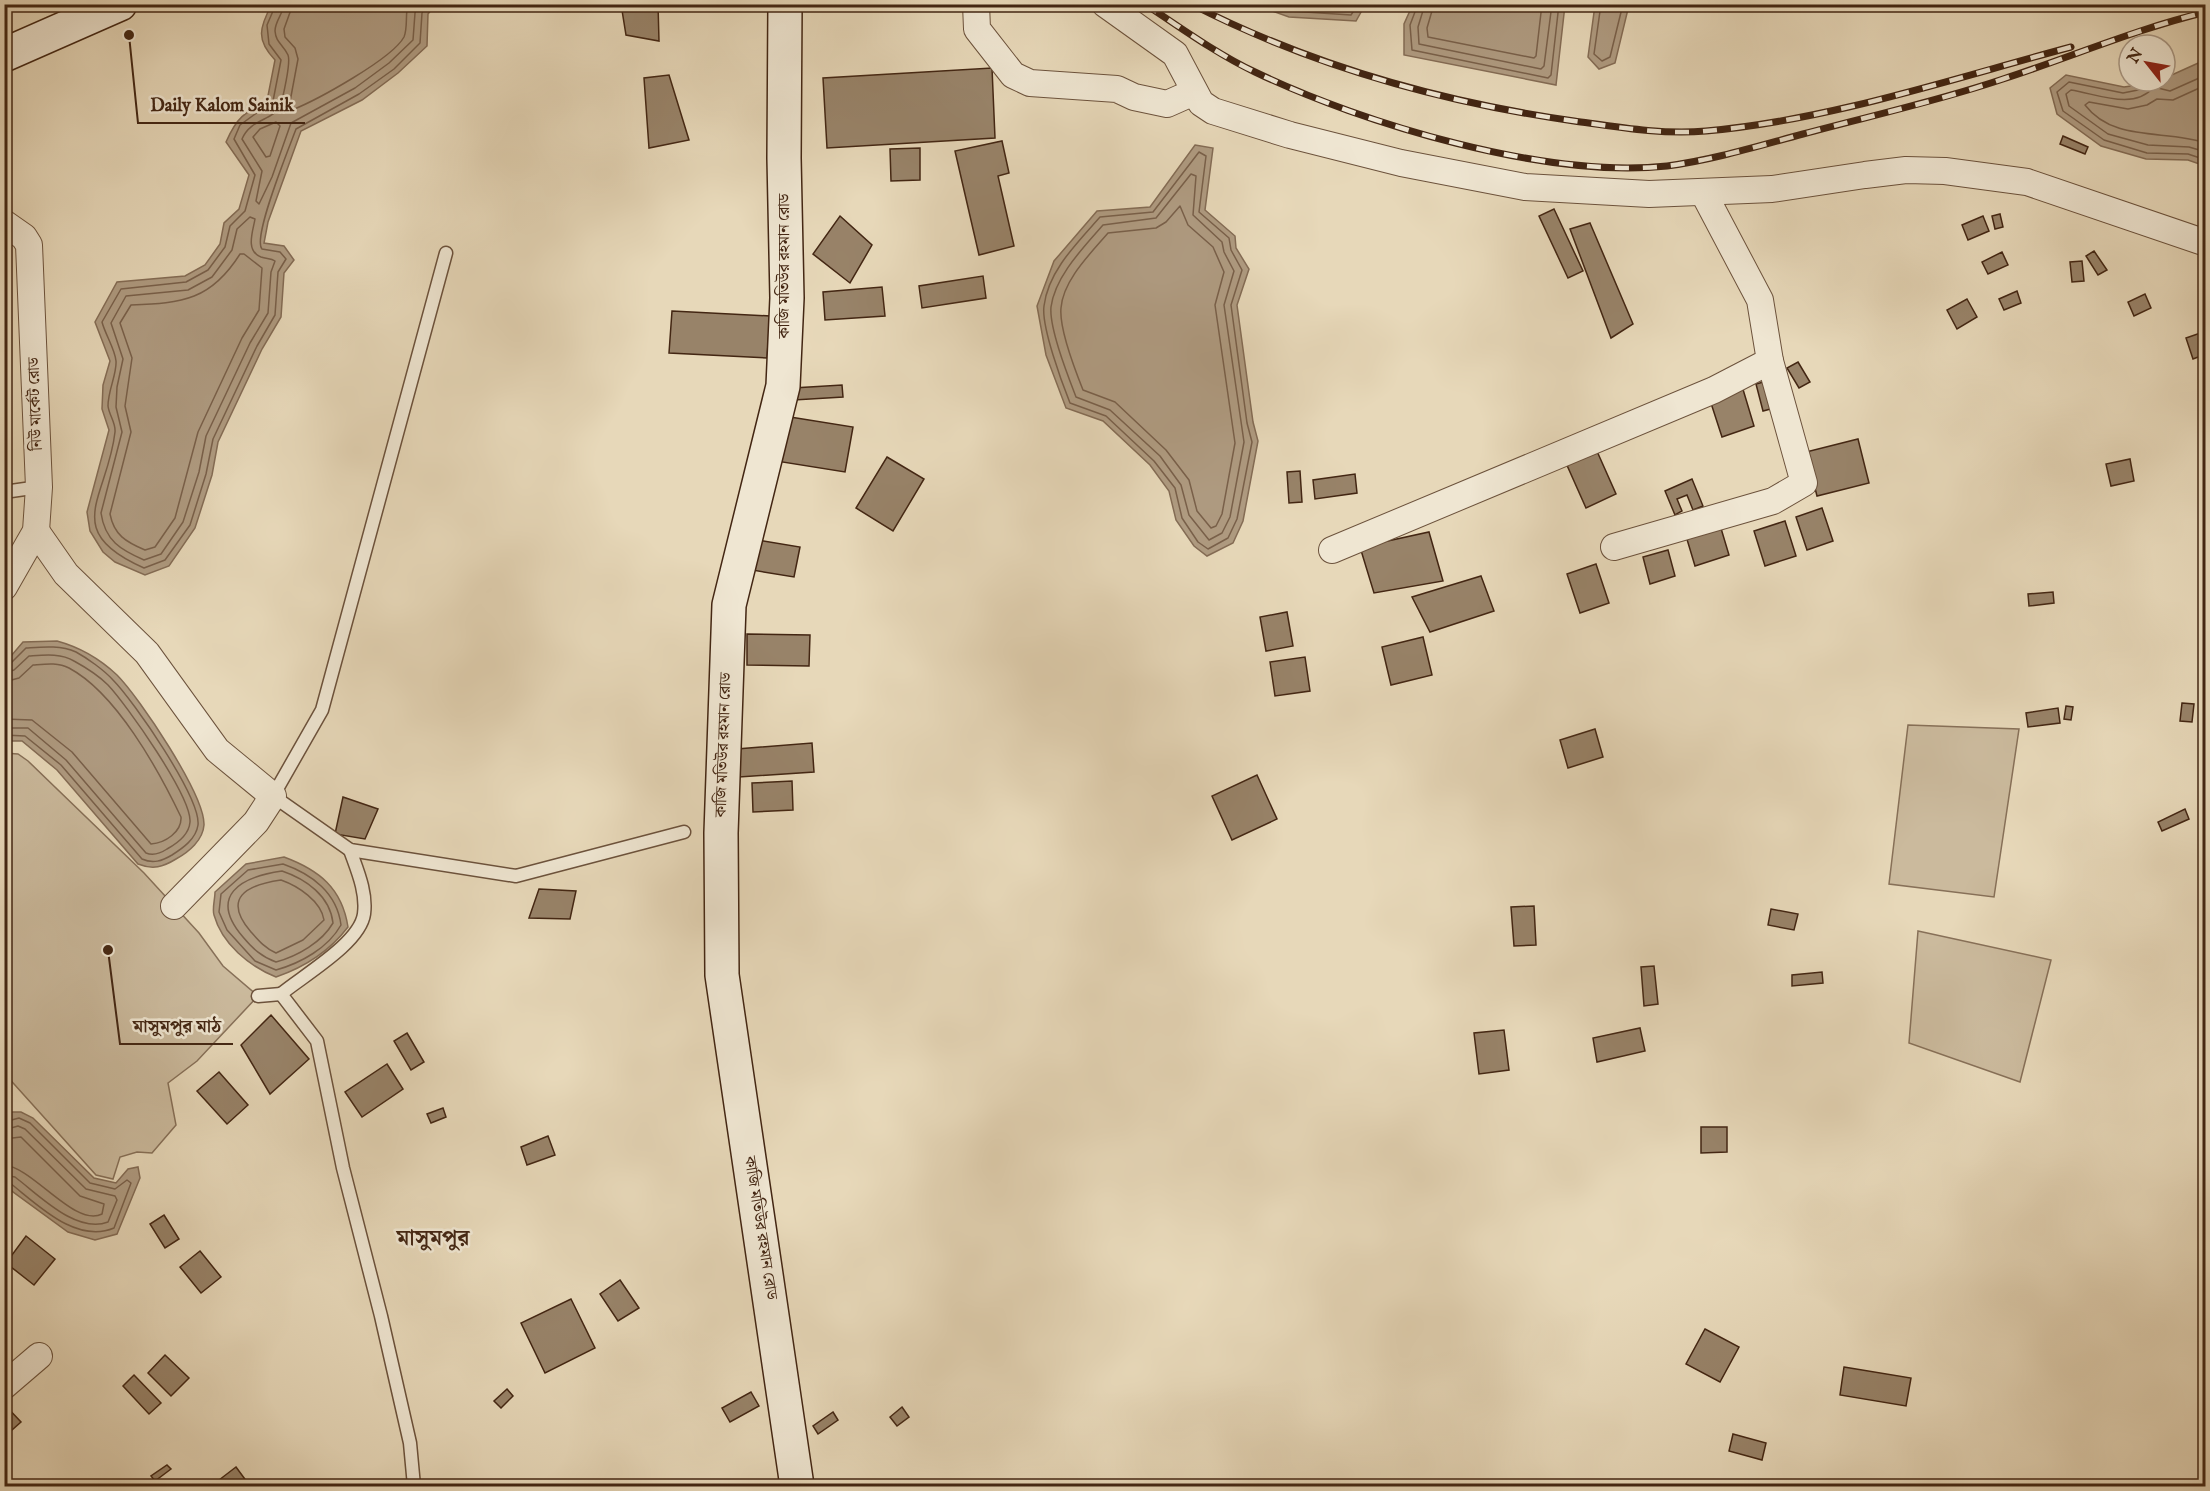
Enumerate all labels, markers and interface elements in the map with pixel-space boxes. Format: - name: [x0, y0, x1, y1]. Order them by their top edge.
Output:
- north arrow: [2117, 33, 2177, 93]
- text: N: [2123, 45, 2148, 68]
- callout: Daily Kalom Sainik: [138, 87, 305, 123]
- text: Daily Kalom Sainik: [150, 95, 295, 118]
- street label: কাজি মতিউর রহমান রোড: [774, 192, 795, 340]
- street label: নিউ মার্কেট রোড: [23, 356, 48, 452]
- street label: কাজি মতিউর রহমান রোড: [710, 671, 737, 819]
- callout: মাসুমপুর মাঠ: [120, 1008, 233, 1044]
- text: মাসুমপুর মাঠ: [132, 1015, 222, 1039]
- street label: কাজি মতিউর রহমান রোড: [739, 1154, 782, 1302]
- district label: মাসুমপুর: [395, 1225, 471, 1253]

